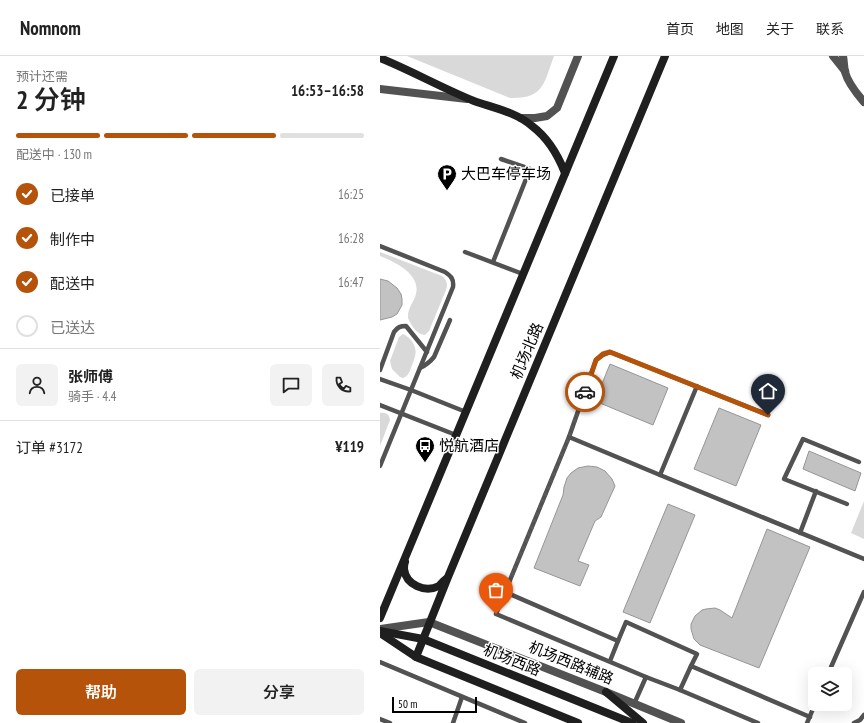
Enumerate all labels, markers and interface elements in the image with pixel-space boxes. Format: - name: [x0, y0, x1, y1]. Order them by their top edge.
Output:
- text: Nomnom: [20, 16, 81, 40]
- text: 首页: [666, 20, 694, 38]
- text: 地图: [716, 20, 744, 38]
- text: 关于: [766, 20, 794, 38]
- text: 联系: [816, 20, 844, 38]
- text: 预计还需: [16, 68, 68, 85]
- text: 16:53–16:58: [291, 81, 364, 100]
- text: 2 分钟: [16, 83, 86, 116]
- text: 配送中 · 130 m: [16, 146, 92, 163]
- parking icon: 大巴车停车场: [436, 163, 458, 191]
- place label: 大巴车停车场: [461, 164, 551, 183]
- icon: check: [16, 183, 38, 205]
- text: 已接单: [50, 186, 95, 205]
- text: 16:25: [338, 186, 364, 203]
- icon: check: [16, 227, 38, 249]
- text: 制作中: [50, 230, 95, 249]
- text: 16:28: [338, 230, 364, 247]
- icon: check: [16, 271, 38, 293]
- text: 配送中: [50, 274, 95, 293]
- text: 16:47: [338, 274, 364, 291]
- text: 已送达: [50, 318, 95, 337]
- street label: 机场北路: [506, 319, 547, 382]
- button: person: [16, 364, 58, 406]
- button: chat: [270, 364, 312, 406]
- button: phone: [322, 364, 364, 406]
- text: 张师傅: [68, 367, 113, 386]
- courier: [565, 372, 605, 412]
- pin: [751, 374, 785, 415]
- icon: home: [757, 380, 779, 402]
- icon: car: [574, 381, 596, 403]
- text: 骑手 · 4.4: [68, 388, 116, 405]
- bus stop icon: 悦航酒店: [414, 435, 436, 463]
- place label: 悦航酒店: [439, 436, 499, 455]
- text: ¥119: [335, 437, 364, 456]
- text: 订单 #3172: [16, 438, 83, 457]
- pin: [479, 573, 513, 614]
- icon: bag: [485, 579, 507, 601]
- street label: 机场西路辅路: [526, 637, 616, 688]
- street label: 机场西路: [481, 639, 544, 680]
- map controls: [808, 667, 852, 711]
- button: layers: [808, 667, 852, 711]
- button: 帮助: [16, 669, 186, 715]
- button: 分享: [194, 669, 364, 715]
- scale bar: [392, 695, 477, 714]
- text: 50 m: [398, 697, 417, 711]

